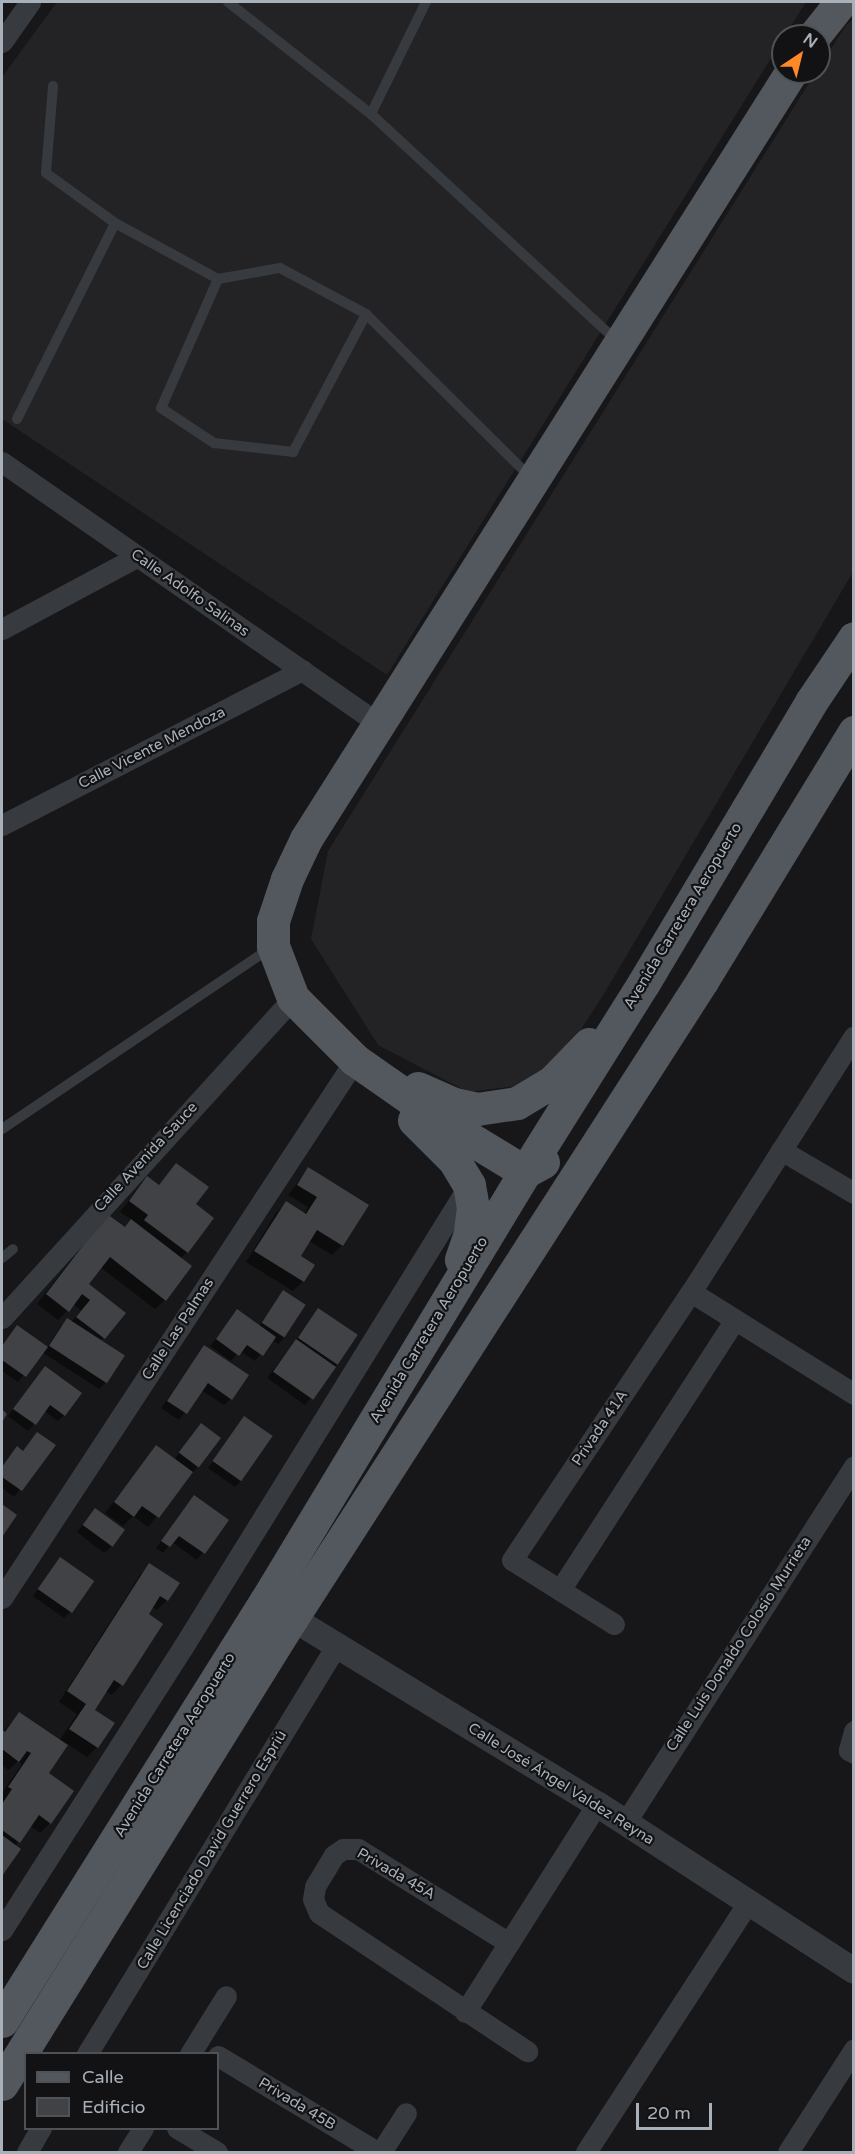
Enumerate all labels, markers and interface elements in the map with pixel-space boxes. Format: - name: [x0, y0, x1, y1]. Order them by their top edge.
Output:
- north arrow: [771, 24, 831, 84]
- text: N: [799, 29, 821, 53]
- street label: Calle Adolfo Salinas: [127, 545, 253, 641]
- street label: Calle Vicente Mendoza: [76, 703, 228, 793]
- street label: Avenida Carretera Aeropuerto: [620, 820, 746, 1012]
- street label: Calle Avenida Sauce: [90, 1098, 202, 1216]
- street label: Avenida Carretera Aeropuerto: [366, 1234, 492, 1426]
- street label: Calle Las Palmas: [138, 1275, 218, 1383]
- street label: Privada 41A: [568, 1387, 632, 1469]
- street label: Calle Luis Donaldo Colosio Murrieta: [663, 1533, 815, 1755]
- street label: Avenida Carretera Aeropuerto: [111, 1649, 239, 1841]
- street label: Calle José Ángel Valdez Reyna: [465, 1719, 657, 1849]
- street label: Calle Licenciado David Guerrero Espriú: [133, 1727, 291, 1973]
- street label: Privada 45A: [354, 1844, 438, 1904]
- legend: [24, 2052, 219, 2130]
- text: Calle: [82, 2066, 124, 2088]
- street label: Privada 45B: [255, 2074, 339, 2134]
- scale bar: [639, 2091, 716, 2129]
- text: Edificio: [82, 2096, 146, 2118]
- text: 20 m: [647, 2102, 691, 2124]

